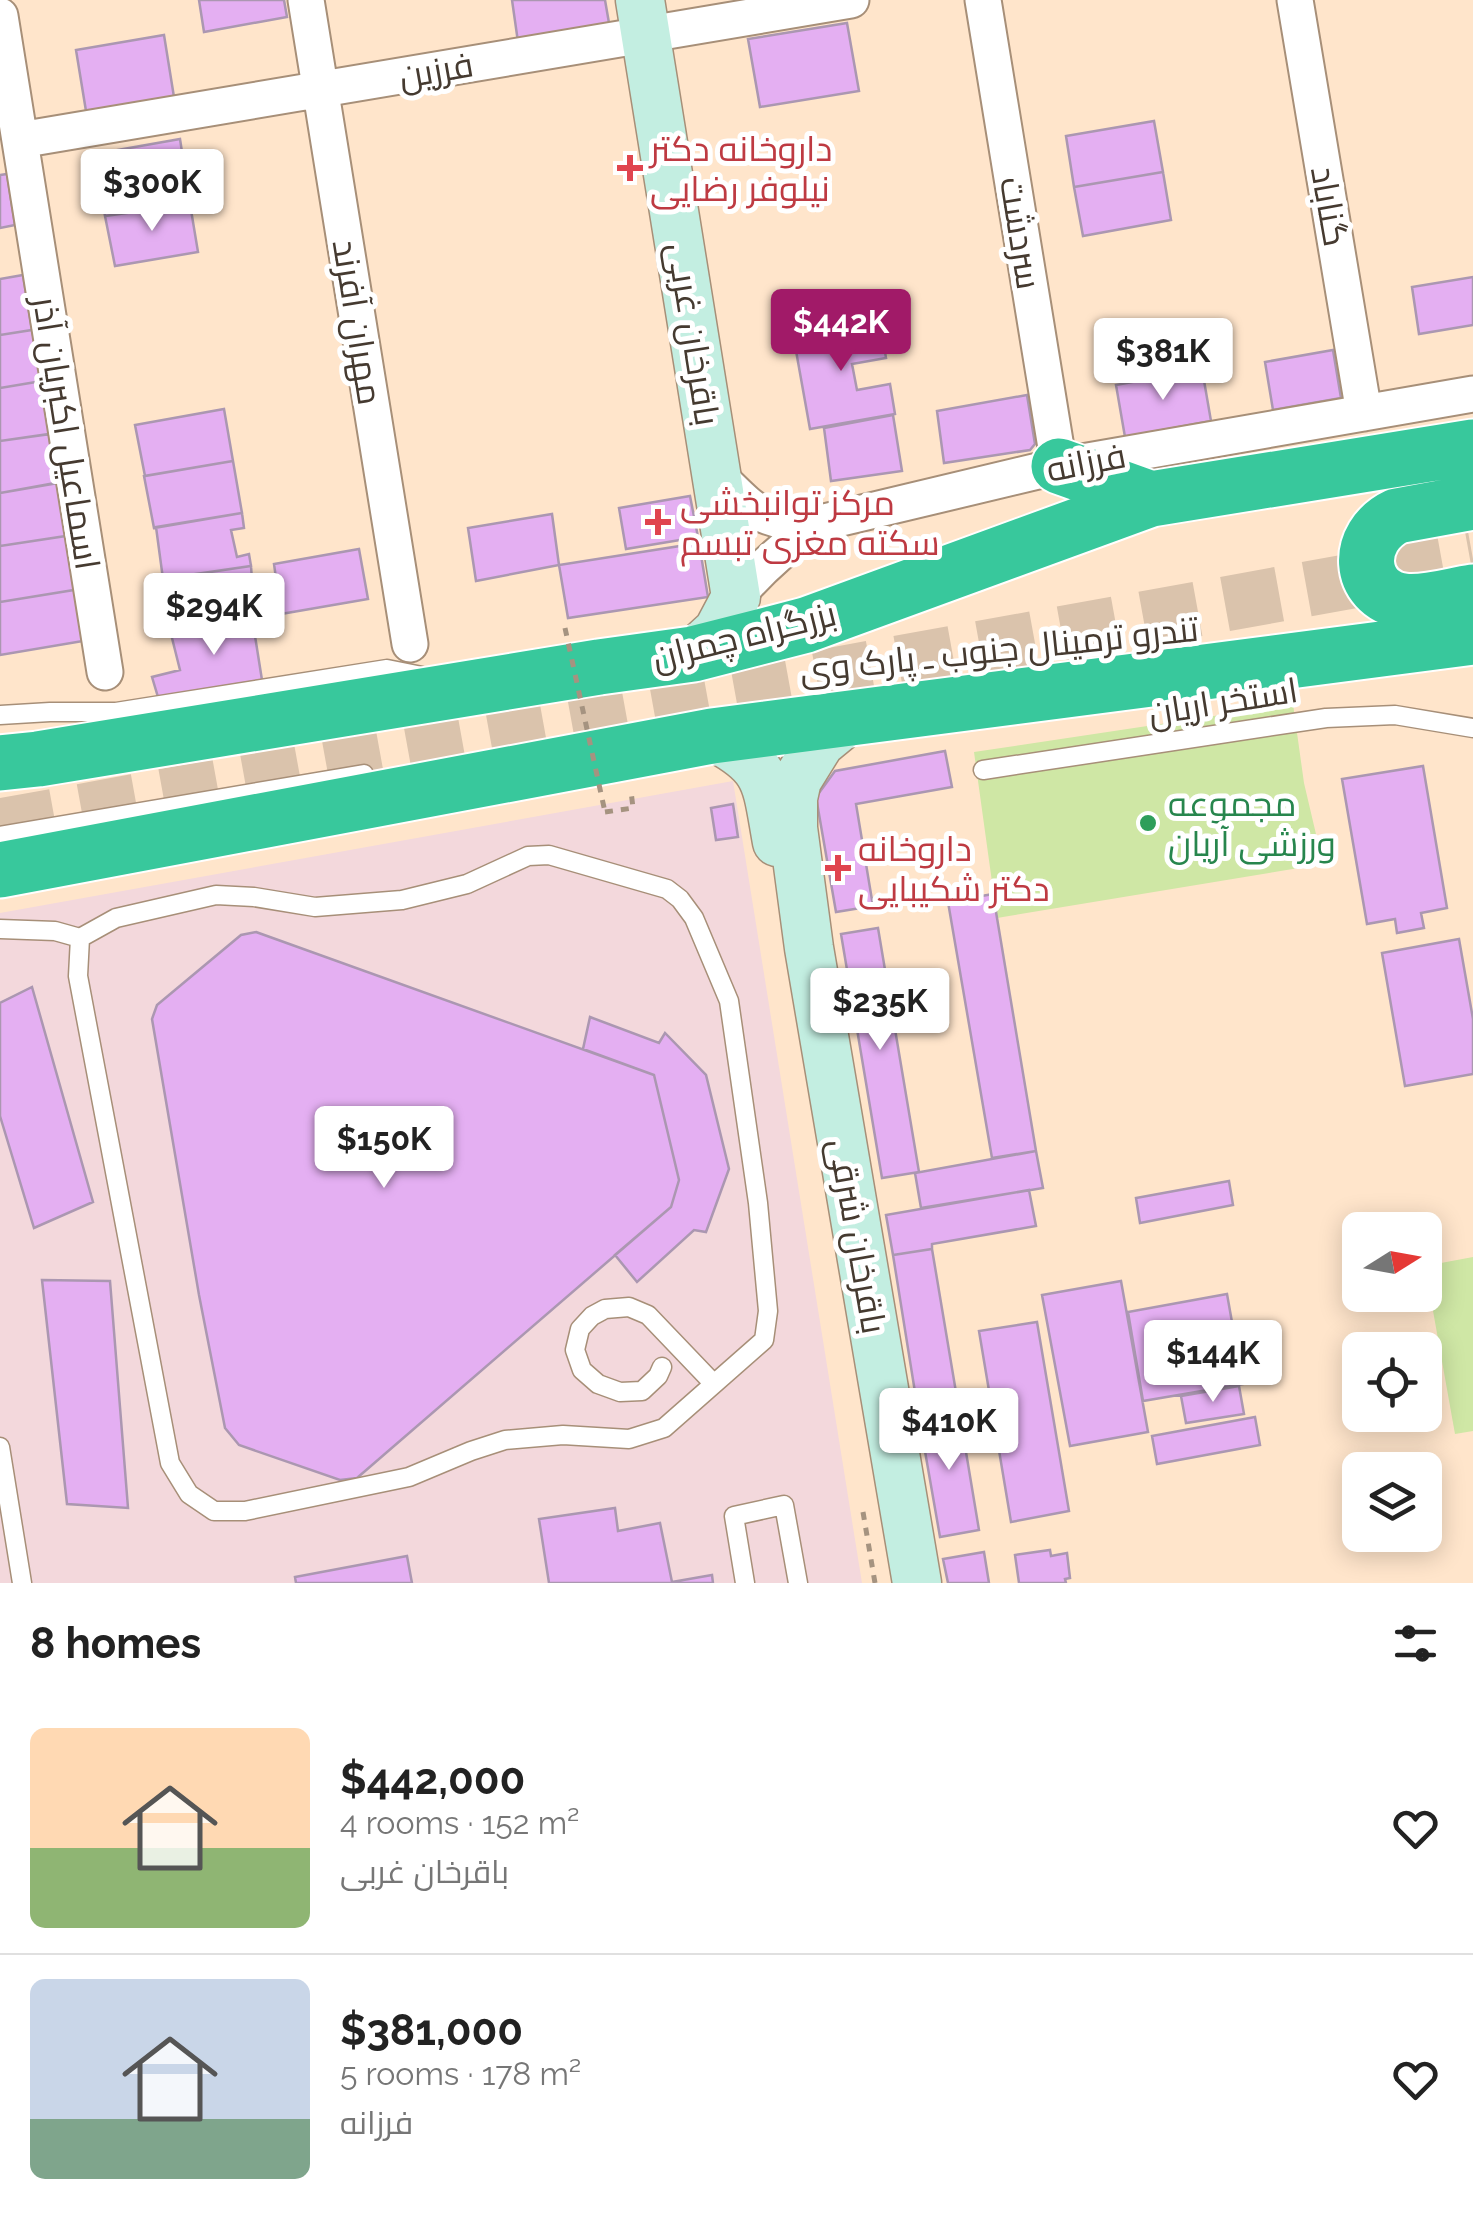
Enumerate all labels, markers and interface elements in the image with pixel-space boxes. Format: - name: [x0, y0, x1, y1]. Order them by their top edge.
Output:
- street label: فرزین: [396, 43, 477, 98]
- place label: داروخانه دکتر نیلوفر رضایی: [648, 128, 832, 210]
- pin: $300K: [82, 149, 222, 234]
- marker: داروخانه دکتر نیلوفر رضایی: [619, 157, 641, 179]
- text: $300K: [103, 163, 201, 200]
- street label: گناباد: [1303, 163, 1357, 249]
- street label: سردشت: [992, 174, 1050, 292]
- street label: مهران آفرند: [324, 236, 391, 408]
- street label: باقرخان غربی: [658, 239, 729, 429]
- pin: $442K: [771, 289, 911, 374]
- street label: اسماعیل اکبریان آذر: [24, 291, 109, 573]
- text: $442K: [793, 303, 889, 340]
- pin: $381K: [1093, 318, 1233, 403]
- text: $381K: [1116, 332, 1210, 369]
- street label: فرزانه: [1043, 434, 1129, 490]
- place label: مرکز توانبخشی سکته مغزی تبسم: [680, 482, 940, 567]
- marker: مرکز توانبخشی سکته مغزی تبسم: [645, 509, 671, 535]
- pin: $294K: [144, 573, 284, 658]
- text: $294K: [166, 587, 262, 624]
- street label: بزرگراه چمران: [648, 592, 841, 681]
- street label: تندرو ترمینال جنوب ـ پارک وی: [798, 608, 1201, 693]
- street label: استخر اریان: [1145, 669, 1301, 734]
- place label: مجموعه ورزشی آریان: [1168, 783, 1336, 865]
- marker: مجموعه ورزشی آریان: [1137, 812, 1159, 834]
- place label: داروخانه دکتر شکیبایی: [858, 828, 1050, 910]
- marker: داروخانه دکتر شکیبایی: [827, 857, 849, 879]
- pin: $235K: [810, 968, 950, 1053]
- text: $235K: [832, 982, 928, 1019]
- pin: $150K: [314, 1106, 454, 1191]
- text: $150K: [337, 1120, 431, 1157]
- street label: باقرخان شرقی: [820, 1135, 895, 1337]
- north arrow: [1342, 1212, 1442, 1312]
- map controls: [1342, 1212, 1442, 1552]
- pin: $144K: [1143, 1320, 1283, 1405]
- button: locate: [1342, 1332, 1442, 1432]
- text: $144K: [1166, 1334, 1260, 1371]
- pin: $410K: [879, 1388, 1019, 1473]
- text: $410K: [901, 1402, 997, 1439]
- button: layers: [1342, 1452, 1442, 1552]
- icon: filters: [1388, 1616, 1443, 1671]
- text: 8 homes: [30, 1619, 201, 1668]
- text: $442,000: [340, 1755, 525, 1804]
- icon: home: [110, 1768, 230, 1888]
- icon: heart: [1388, 1801, 1443, 1856]
- text: 4 rooms · 152 m²: [340, 1804, 579, 1841]
- text: باقرخان غربی: [340, 1853, 509, 1890]
- text: $381,000: [340, 2006, 523, 2055]
- icon: home: [110, 2019, 230, 2139]
- icon: heart: [1388, 2052, 1443, 2107]
- text: 5 rooms · 178 m²: [340, 2055, 581, 2092]
- text: فرزانه: [340, 2104, 413, 2141]

